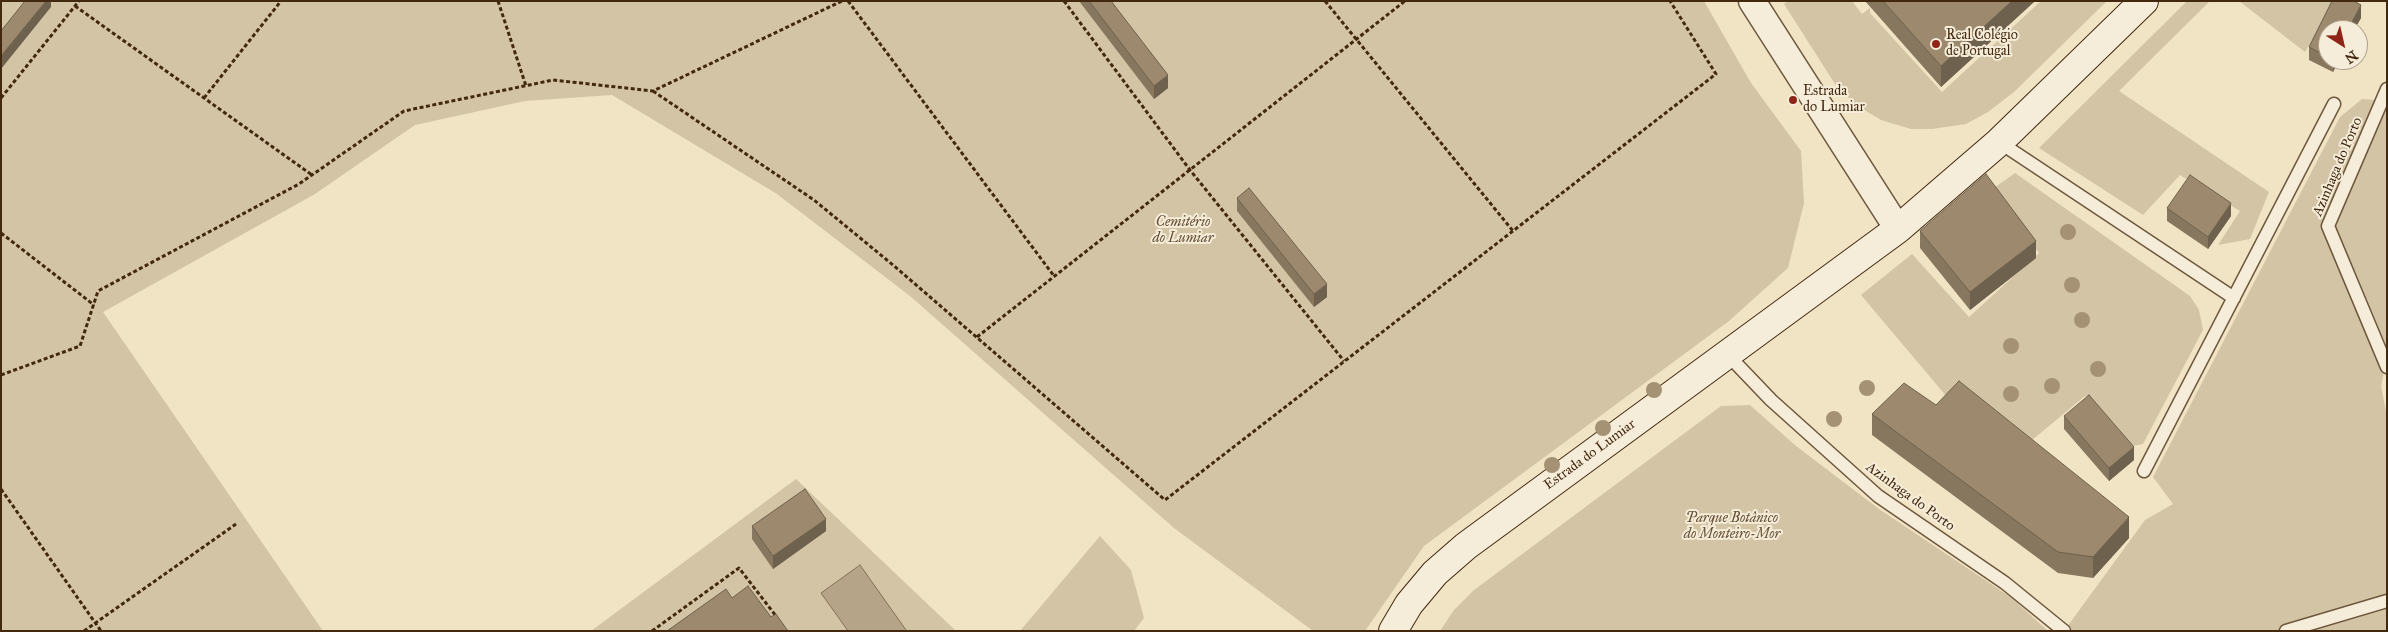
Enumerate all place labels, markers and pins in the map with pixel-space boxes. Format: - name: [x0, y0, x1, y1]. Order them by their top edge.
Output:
- place label: Real Colégio de Portugal: [1946, 28, 2018, 60]
- marker: Real Colégio de Portugal: [1930, 38, 1942, 50]
- place label: Estrada do Lumiar: [1803, 84, 1865, 116]
- marker: Estrada do Lumiar: [1787, 94, 1799, 106]

